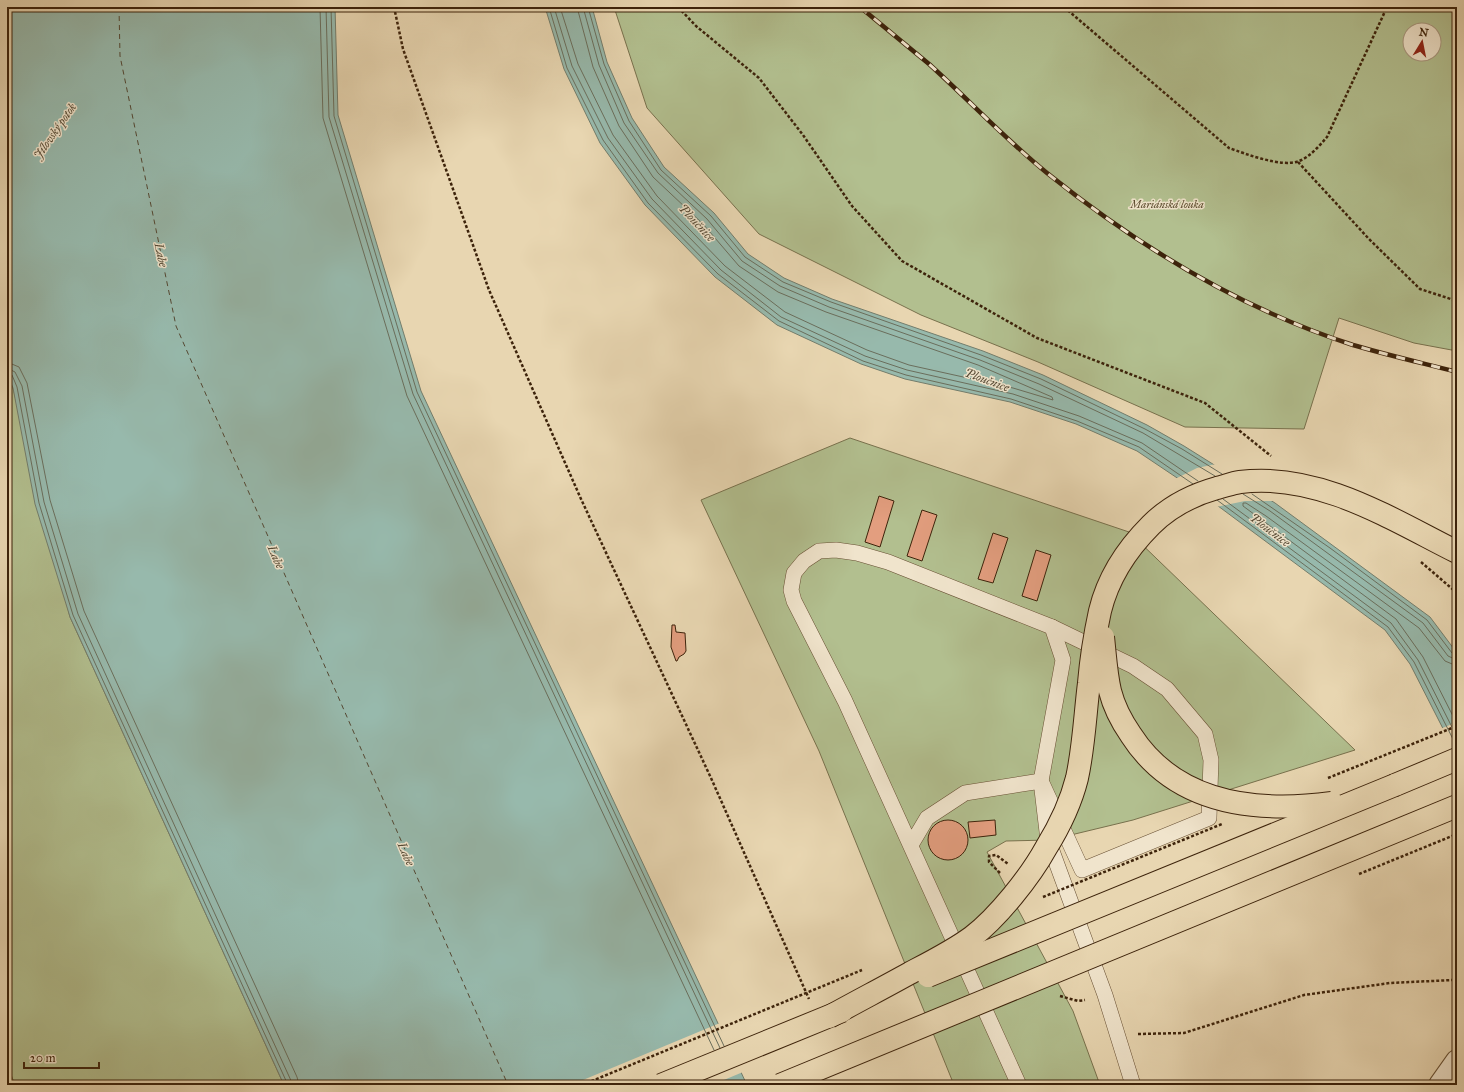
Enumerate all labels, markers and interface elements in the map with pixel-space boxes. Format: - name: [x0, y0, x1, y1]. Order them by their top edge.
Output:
- north arrow: [1402, 22, 1442, 62]
- text: N: [1418, 25, 1430, 40]
- water label: Jílovský potok: [30, 100, 81, 163]
- park label: Mariánská louka: [1129, 198, 1204, 211]
- water label: Ploučnice: [676, 201, 718, 245]
- water label: Labe: [151, 241, 170, 269]
- water label: Ploučnice: [963, 366, 1012, 395]
- water label: Ploučnice: [1247, 511, 1293, 550]
- water label: Labe: [264, 542, 288, 571]
- water label: Labe: [394, 839, 418, 868]
- scale bar: [24, 1044, 99, 1070]
- text: 20 m: [30, 1051, 56, 1065]

